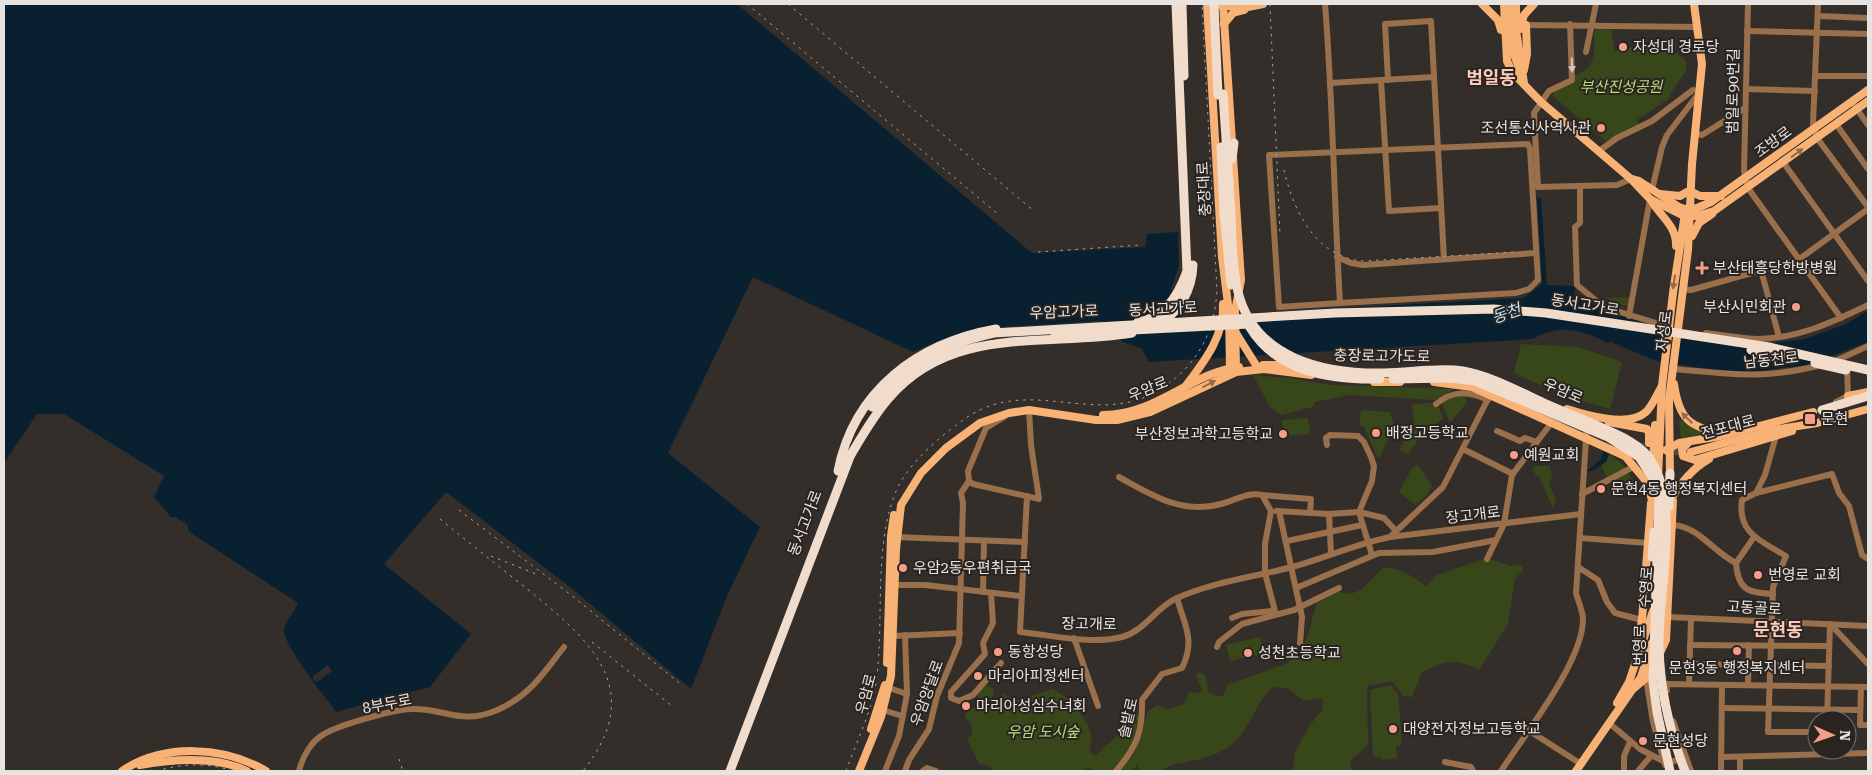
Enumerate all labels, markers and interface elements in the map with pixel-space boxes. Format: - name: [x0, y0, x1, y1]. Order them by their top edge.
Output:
- place label: 자성대 경로당: [1633, 38, 1720, 56]
- marker: 자성대 경로당: [1617, 41, 1629, 53]
- street label: 범일로90번길: [1723, 48, 1743, 134]
- one-way arrow: [1568, 57, 1576, 73]
- district label: 범일동: [1466, 67, 1516, 88]
- park label: 부산진성공원: [1580, 78, 1664, 96]
- place label: 조선통신사역사관: [1481, 119, 1591, 137]
- marker: 조선통신사역사관: [1595, 122, 1607, 134]
- street label: 조방로: [1751, 123, 1795, 161]
- one-way arrow: [1790, 148, 1803, 158]
- street label: 충장대로: [1194, 161, 1214, 217]
- place label: 부산태흥당한방병원: [1713, 259, 1837, 277]
- marker: 부산태흥당한방병원: [1695, 261, 1709, 275]
- one-way arrow: [1670, 274, 1678, 290]
- street label: 동서고가로: [1550, 291, 1620, 319]
- street label: 동서고가로: [1128, 298, 1198, 320]
- place label: 부산시민회관: [1703, 298, 1786, 316]
- water label: 동천: [1489, 299, 1525, 327]
- marker: 부산시민회관: [1790, 301, 1802, 313]
- street label: 우암고가로: [1029, 302, 1099, 322]
- street label: 자성로: [1653, 309, 1675, 353]
- street label: 충장로고가도로: [1334, 346, 1430, 366]
- street label: 남동천로: [1743, 348, 1799, 372]
- street label: 우암로: [1125, 373, 1171, 405]
- street label: 우암로: [1540, 375, 1586, 407]
- one-way arrow: [1202, 380, 1215, 389]
- place label: 문현: [1821, 410, 1849, 428]
- street label: 전포대로: [1699, 411, 1757, 443]
- one-way arrow: [1681, 412, 1693, 424]
- marker: 문현: [1803, 412, 1817, 426]
- place label: 배정고등학교: [1386, 424, 1469, 442]
- place label: 부산정보과학고등학교: [1135, 425, 1273, 443]
- marker: 배정고등학교: [1370, 427, 1382, 439]
- marker: 부산정보과학고등학교: [1277, 428, 1289, 440]
- place label: 예원교회: [1524, 446, 1579, 464]
- marker: 예원교회: [1508, 449, 1520, 461]
- place label: 문현4동 행정복지센터: [1611, 480, 1747, 498]
- marker: 문현4동 행정복지센터: [1595, 483, 1607, 495]
- street label: 동서고가로: [784, 488, 826, 558]
- street label: 장고개로: [1445, 503, 1501, 527]
- place label: 우암2동우편취급국: [913, 559, 1032, 577]
- marker: 우암2동우편취급국: [897, 562, 909, 574]
- street label: 수영로: [1635, 566, 1657, 608]
- place label: 번영로 교회: [1768, 566, 1841, 584]
- marker: 번영로 교회: [1752, 569, 1764, 581]
- street label: 고동골로: [1726, 598, 1782, 618]
- street label: 장고개로: [1061, 615, 1117, 633]
- district label: 문현동: [1753, 619, 1803, 640]
- street label: 번영로: [1631, 624, 1649, 666]
- place label: 동항성당: [1008, 643, 1063, 661]
- place label: 성천초등학교: [1258, 644, 1341, 662]
- marker: 문현3동 행정복지센터: [1731, 645, 1743, 657]
- marker: 동항성당: [992, 646, 1004, 658]
- marker: 성천초등학교: [1242, 647, 1254, 659]
- street label: 우암양달로: [907, 657, 947, 729]
- place label: 문현3동 행정복지센터: [1669, 659, 1805, 677]
- place label: 마리아피정센터: [988, 667, 1085, 685]
- marker: 마리아피정센터: [972, 670, 984, 682]
- street label: 우암로: [852, 672, 880, 716]
- street label: 8부두로: [361, 690, 413, 718]
- street label: 솔밭로: [1115, 696, 1141, 740]
- place label: 마리아성심수녀회: [976, 697, 1086, 715]
- marker: 마리아성심수녀회: [960, 700, 972, 712]
- north arrow: [1807, 710, 1857, 760]
- place label: 대양전자정보고등학교: [1403, 720, 1541, 738]
- park label: 우암 도시숲: [1007, 723, 1081, 741]
- marker: 대양전자정보고등학교: [1387, 723, 1399, 735]
- text: N: [1837, 730, 1853, 741]
- place label: 문현성당: [1653, 732, 1708, 750]
- marker: 문현성당: [1637, 735, 1649, 747]

